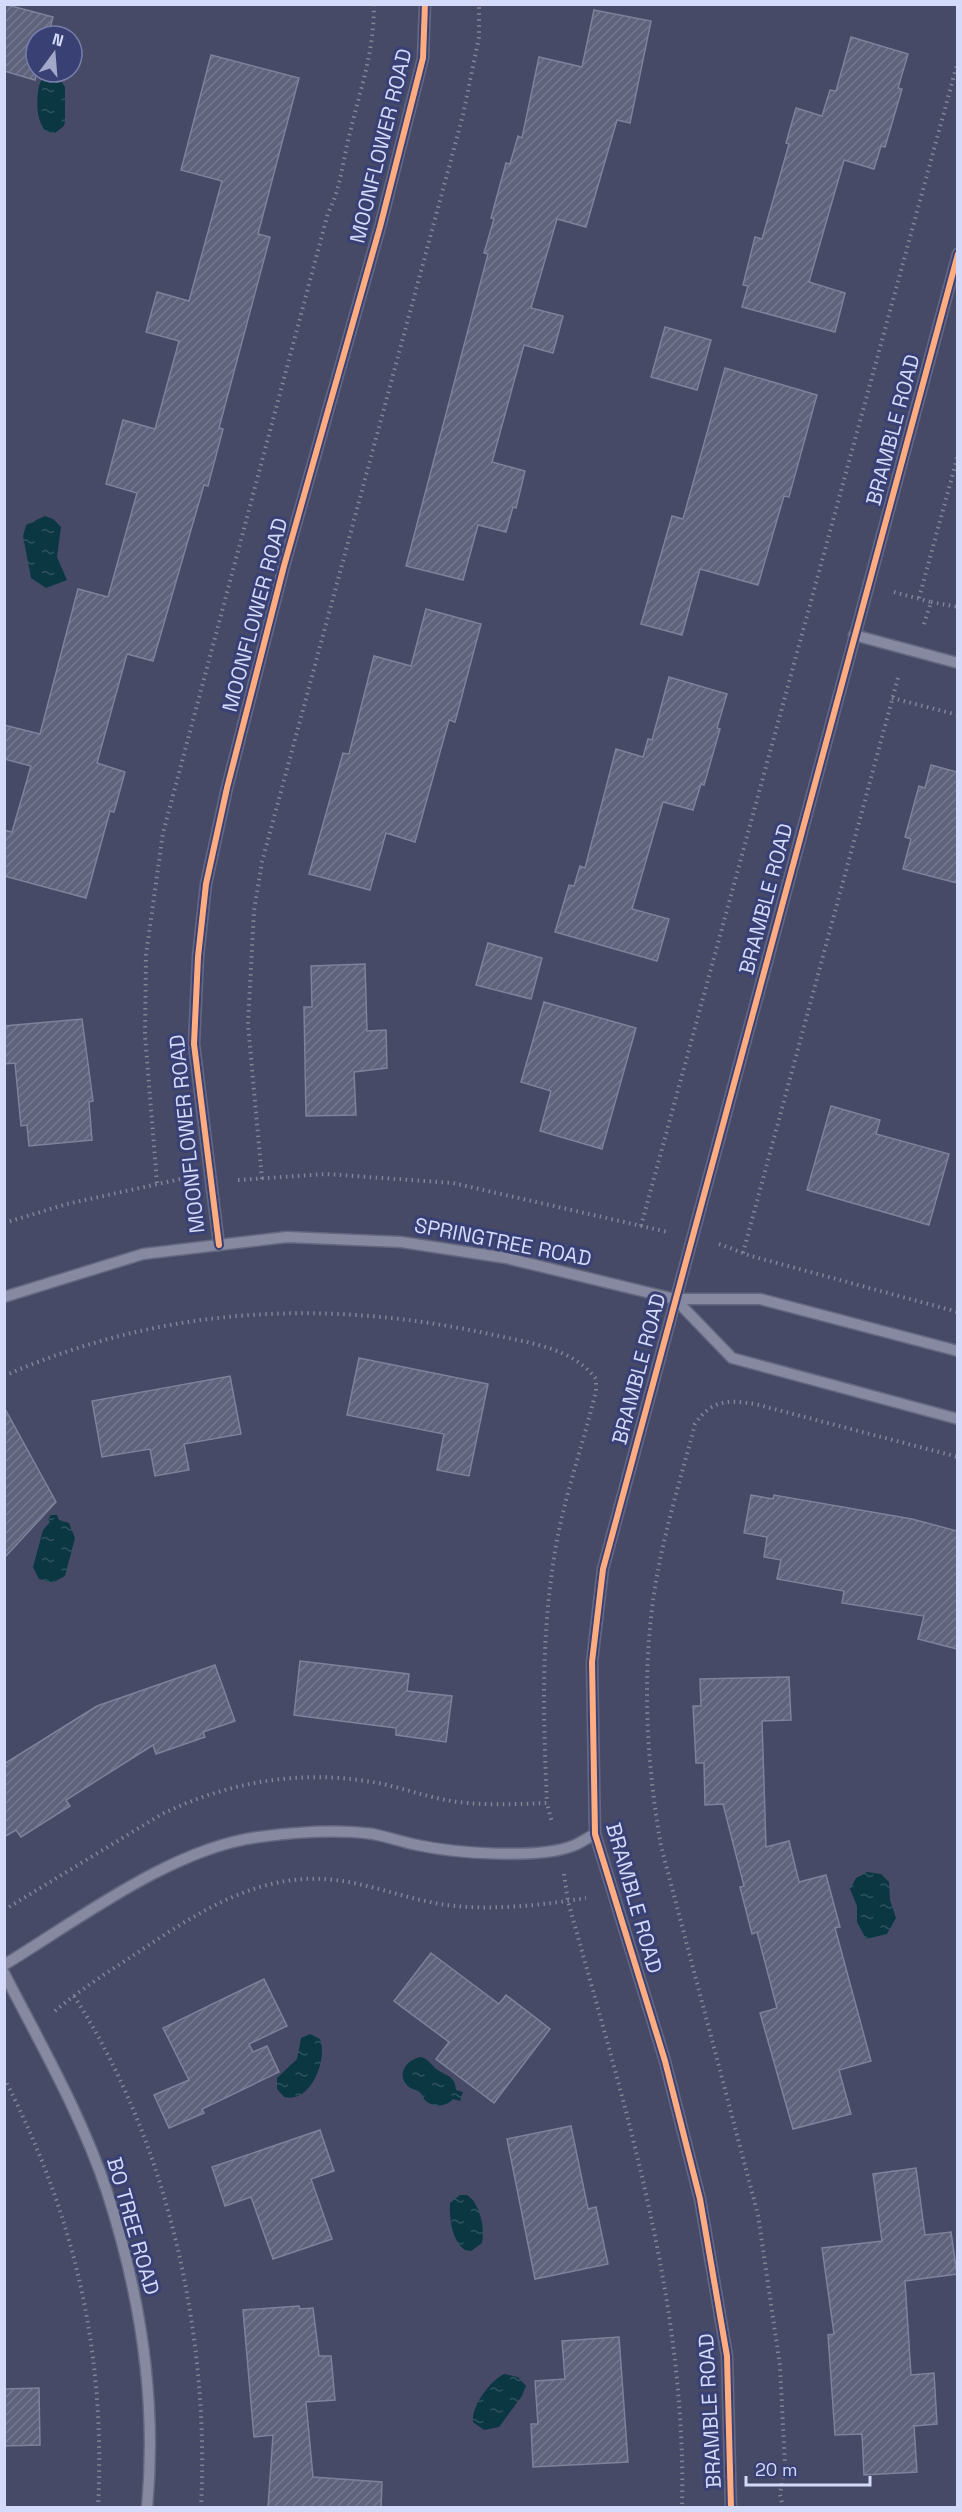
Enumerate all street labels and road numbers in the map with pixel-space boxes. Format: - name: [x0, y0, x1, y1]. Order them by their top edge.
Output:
- street label: MOONFLOWER ROAD: [343, 46, 418, 246]
- street label: BRAMBLE ROAD: [859, 351, 926, 508]
- street label: MOONFLOWER ROAD: [216, 515, 293, 715]
- street label: BRAMBLE ROAD: [732, 820, 799, 977]
- street label: MOONFLOWER ROAD: [163, 1033, 210, 1235]
- street label: SPRINGTREE ROAD: [412, 1211, 594, 1272]
- street label: BRAMBLE ROAD: [605, 1290, 672, 1447]
- street label: BRAMBLE ROAD: [600, 1819, 669, 1976]
- street label: BO TREE ROAD: [101, 2154, 166, 2298]
- street label: BRAMBLE ROAD: [692, 2333, 727, 2489]

